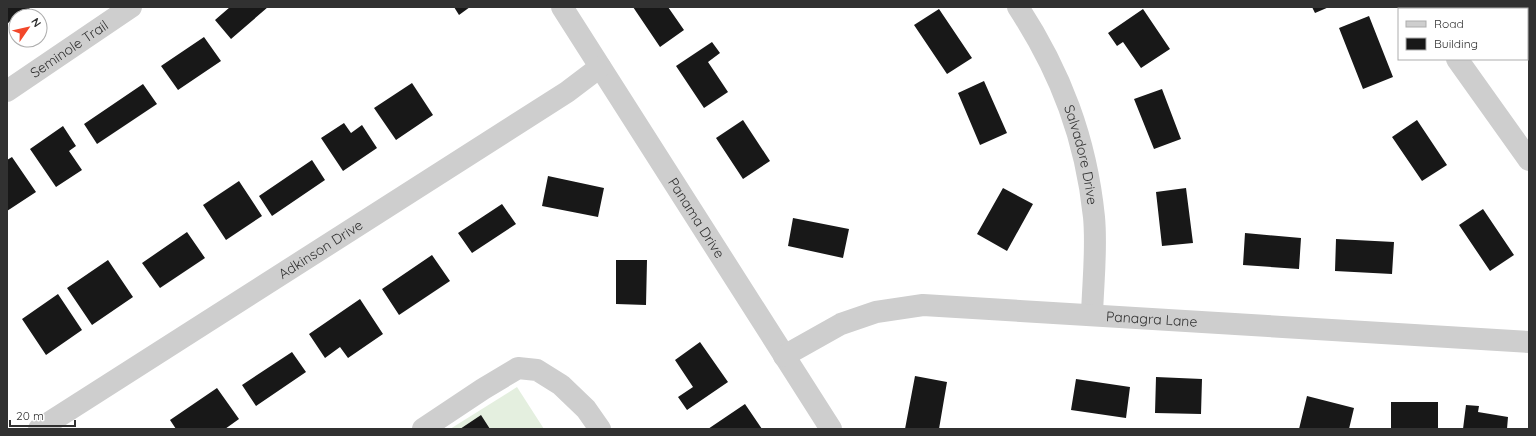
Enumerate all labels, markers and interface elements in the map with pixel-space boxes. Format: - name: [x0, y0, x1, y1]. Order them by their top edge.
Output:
- north arrow: [8, 8, 48, 48]
- legend: [1398, 8, 1528, 60]
- text: N: [28, 15, 44, 30]
- street label: Seminole Trail: [27, 16, 112, 82]
- text: Road: [1434, 16, 1464, 31]
- text: Building: [1434, 36, 1478, 51]
- street label: Salvadore Drive: [1060, 102, 1102, 206]
- street label: Panama Drive: [664, 174, 729, 262]
- street label: Adkinson Drive: [275, 216, 366, 283]
- street label: Panagra Lane: [1105, 307, 1198, 331]
- scale bar: [10, 402, 75, 428]
- text: 20 m: [16, 408, 44, 423]

